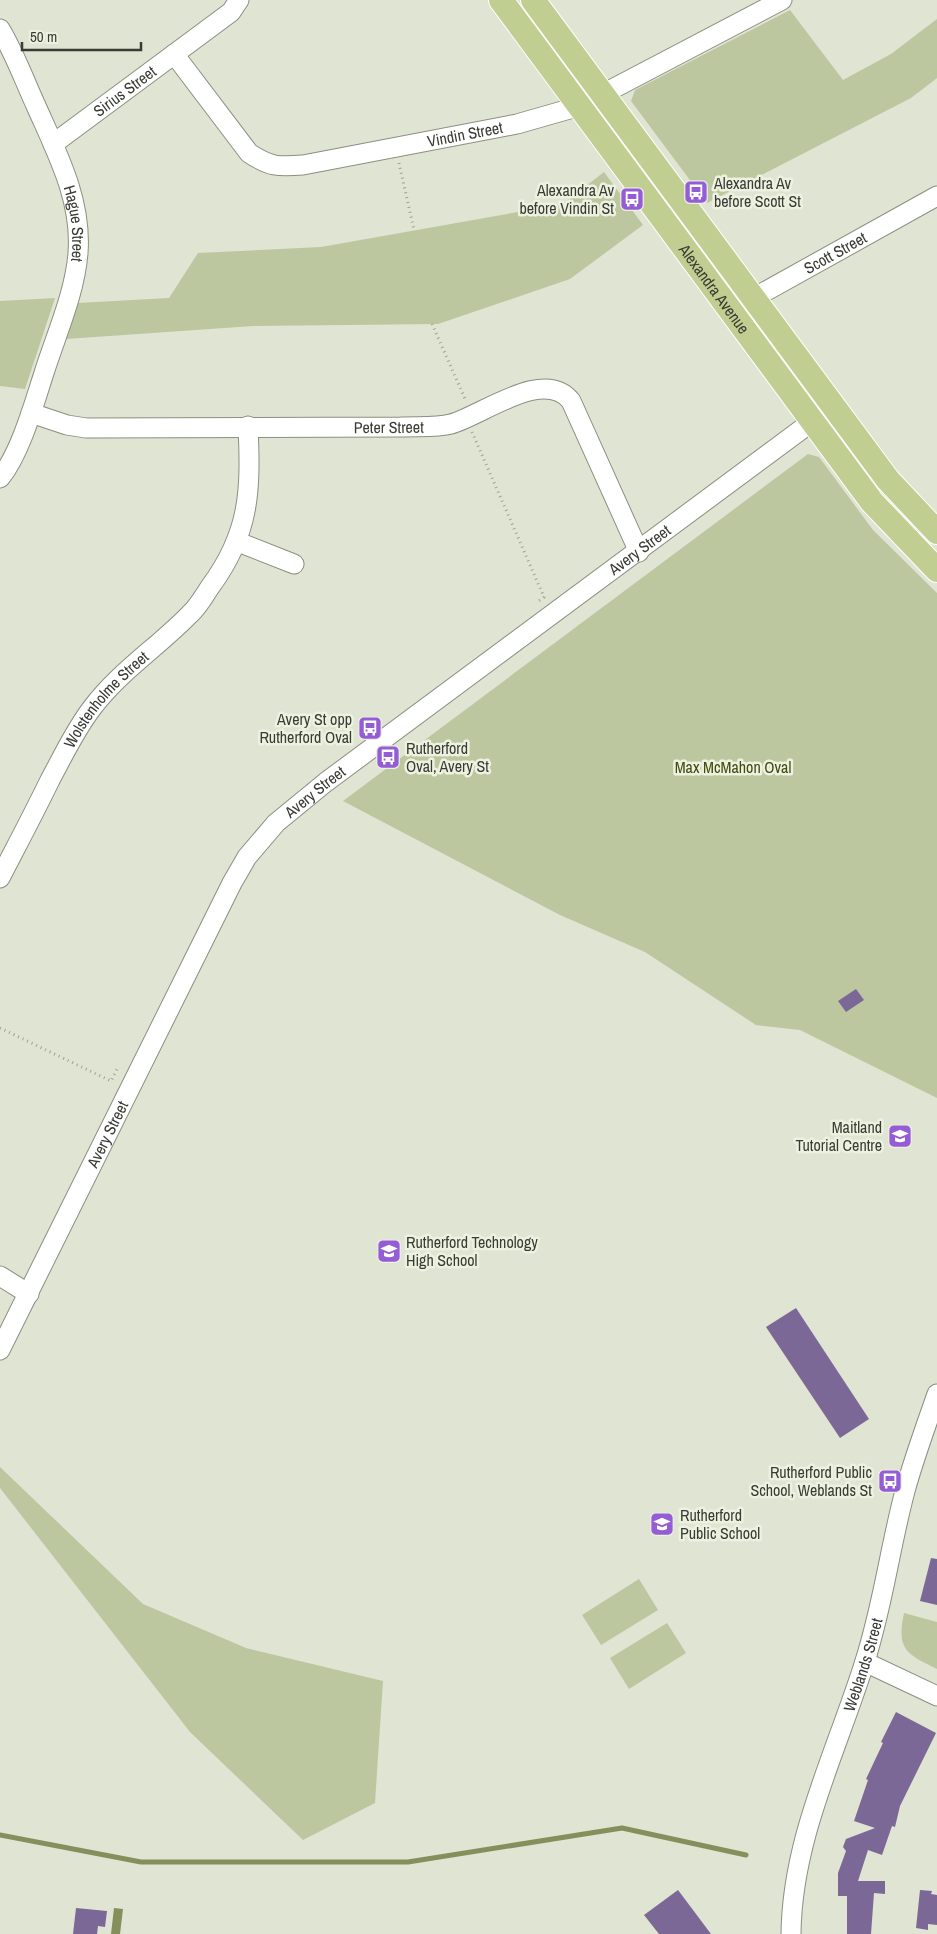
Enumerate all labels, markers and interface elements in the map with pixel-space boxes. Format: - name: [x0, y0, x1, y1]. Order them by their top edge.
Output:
- scale bar: [22, 20, 141, 52]
- text: 50 m: [30, 26, 57, 47]
- street label: Sirius Street: [89, 60, 161, 122]
- street label: Vindin Street: [425, 116, 505, 152]
- place label: Alexandra Av before Scott St: [713, 172, 801, 212]
- place label: Alexandra Av before Vindin St: [519, 179, 614, 219]
- bus stop icon: Alexandra Av before Scott St: [683, 179, 709, 205]
- street label: Hague Street: [59, 182, 89, 264]
- bus stop icon: Alexandra Av before Vindin St: [619, 186, 645, 212]
- street label: Scott Street: [800, 226, 871, 279]
- street label: Alexandra Avenue: [673, 239, 755, 338]
- street label: Peter Street: [354, 416, 424, 438]
- street label: Avery Street: [603, 519, 675, 580]
- street label: Wolstenholme Street: [58, 645, 153, 752]
- place label: Avery St opp Rutherford Oval: [259, 708, 352, 748]
- bus stop icon: Avery St opp Rutherford Oval: [357, 715, 383, 741]
- place label: Rutherford Oval, Avery St: [406, 737, 489, 777]
- bus stop icon: Rutherford Oval, Avery St: [375, 744, 401, 770]
- park label: Max McMahon Oval: [675, 756, 791, 778]
- street label: Avery Street: [279, 760, 350, 823]
- street label: Avery Street: [81, 1097, 133, 1172]
- place label: Maitland Tutorial Centre: [796, 1116, 882, 1156]
- school or university icon: Maitland Tutorial Centre: [887, 1123, 913, 1149]
- place label: Rutherford Technology High School: [406, 1231, 538, 1271]
- school or university icon: Rutherford Technology High School: [376, 1238, 402, 1264]
- place label: Rutherford Public School, Weblands St: [750, 1461, 872, 1501]
- bus stop icon: Rutherford Public School, Weblands St: [877, 1468, 903, 1494]
- place label: Rutherford Public School: [680, 1504, 760, 1544]
- school or university icon: Rutherford Public School: [649, 1511, 675, 1537]
- street label: Weblands Street: [838, 1615, 888, 1714]

